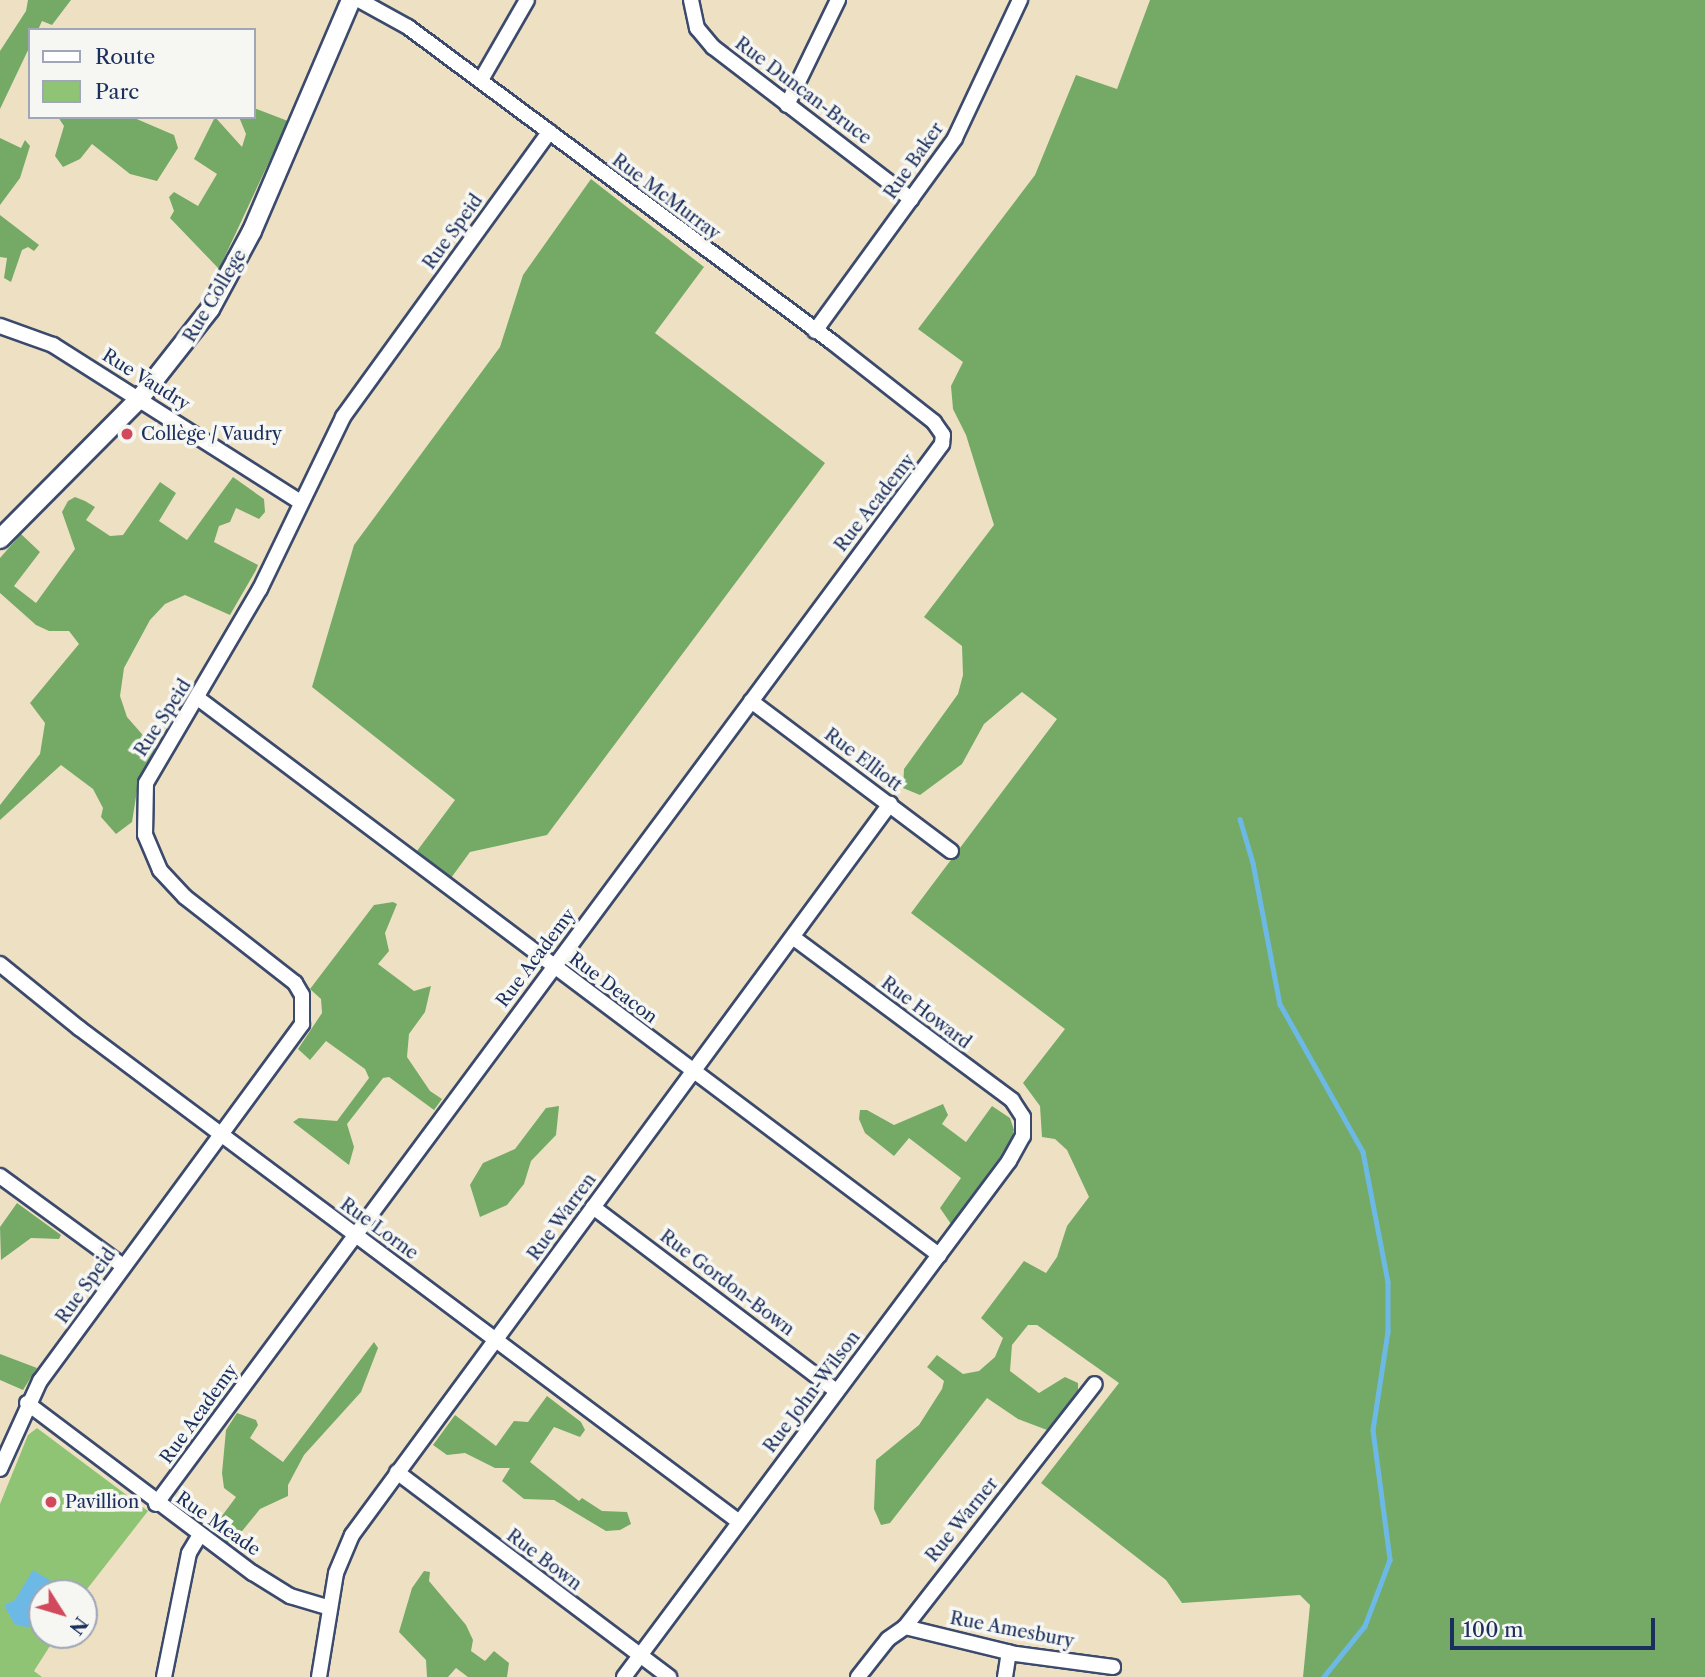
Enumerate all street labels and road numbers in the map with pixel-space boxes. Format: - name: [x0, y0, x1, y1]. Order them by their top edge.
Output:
- street label: Rue Duncan-Bruce: [731, 33, 875, 149]
- street label: Rue Baker: [880, 119, 948, 203]
- street label: Rue McMurray: [608, 149, 724, 245]
- street label: Rue Speid: [419, 190, 487, 274]
- street label: Rue College: [179, 246, 251, 346]
- street label: Rue Vaudry: [98, 344, 194, 416]
- street label: Rue Academy: [830, 450, 920, 556]
- street label: Rue Speid: [130, 675, 196, 761]
- street label: Rue Elliott: [820, 724, 906, 796]
- street label: Rue Academy: [492, 904, 580, 1012]
- street label: Rue Deacon: [565, 948, 661, 1028]
- street label: Rue Howard: [877, 972, 975, 1054]
- street label: Rue Warren: [523, 1169, 601, 1265]
- street label: Rue Lorne: [336, 1194, 422, 1264]
- street label: Rue Gordon-Bown: [656, 1225, 798, 1341]
- street label: Rue Speid: [52, 1244, 120, 1328]
- street label: Rue John-Wilson: [759, 1327, 865, 1457]
- street label: Rue Academy: [155, 1360, 243, 1468]
- street label: Rue Warner: [921, 1473, 1003, 1567]
- street label: Rue Meade: [172, 1487, 264, 1561]
- street label: Rue Bown: [502, 1525, 586, 1595]
- street label: Rue Amesbury: [948, 1607, 1076, 1653]

